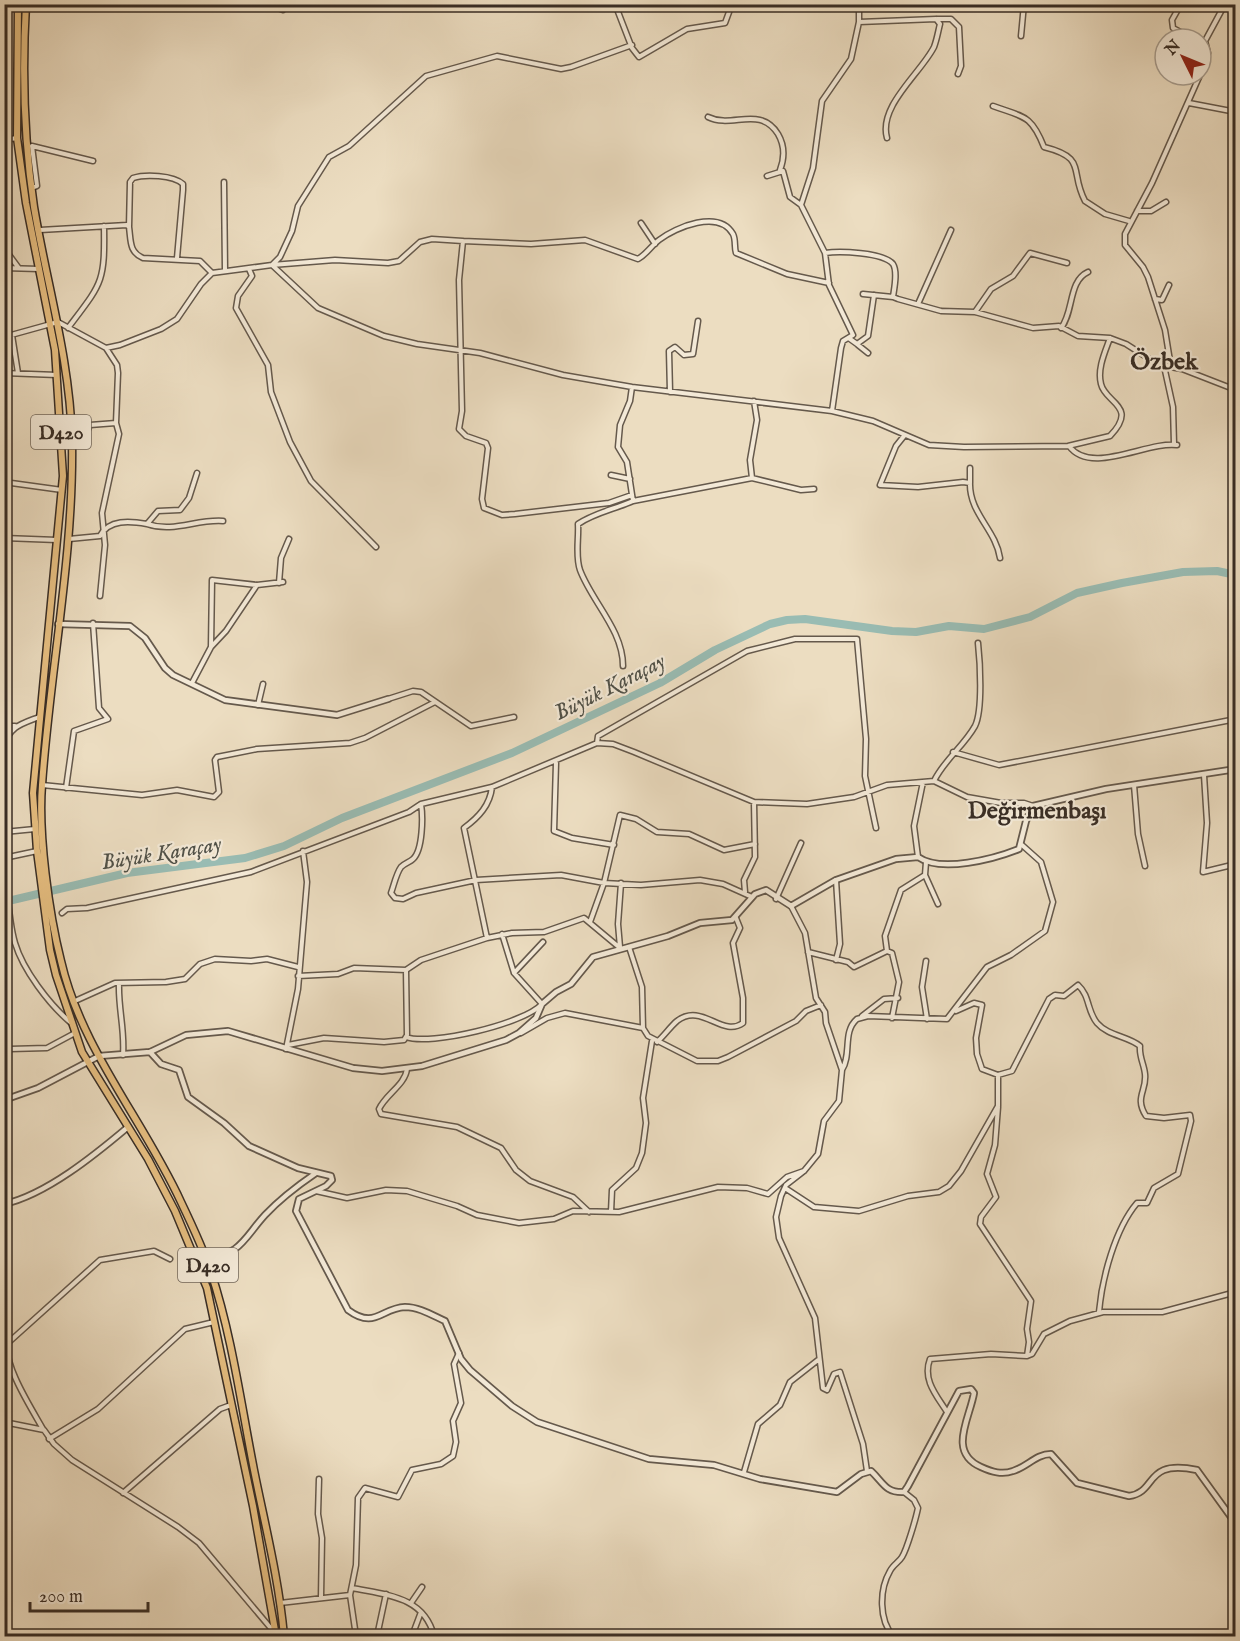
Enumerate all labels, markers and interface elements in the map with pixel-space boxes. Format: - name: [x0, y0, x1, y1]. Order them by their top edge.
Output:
- north arrow: [1153, 27, 1213, 87]
- text: N: [1161, 36, 1186, 61]
- district label: Özbek: [1130, 347, 1199, 378]
- road number: D420: [31, 415, 91, 449]
- water label: Büyük Karaçay: [550, 647, 671, 728]
- district label: Değirmenbaşı: [968, 796, 1107, 827]
- water label: Büyük Karaçay: [99, 831, 224, 877]
- road number: D420: [178, 1248, 238, 1282]
- scale bar: [30, 1575, 148, 1613]
- text: 200 m: [39, 1586, 83, 1609]

